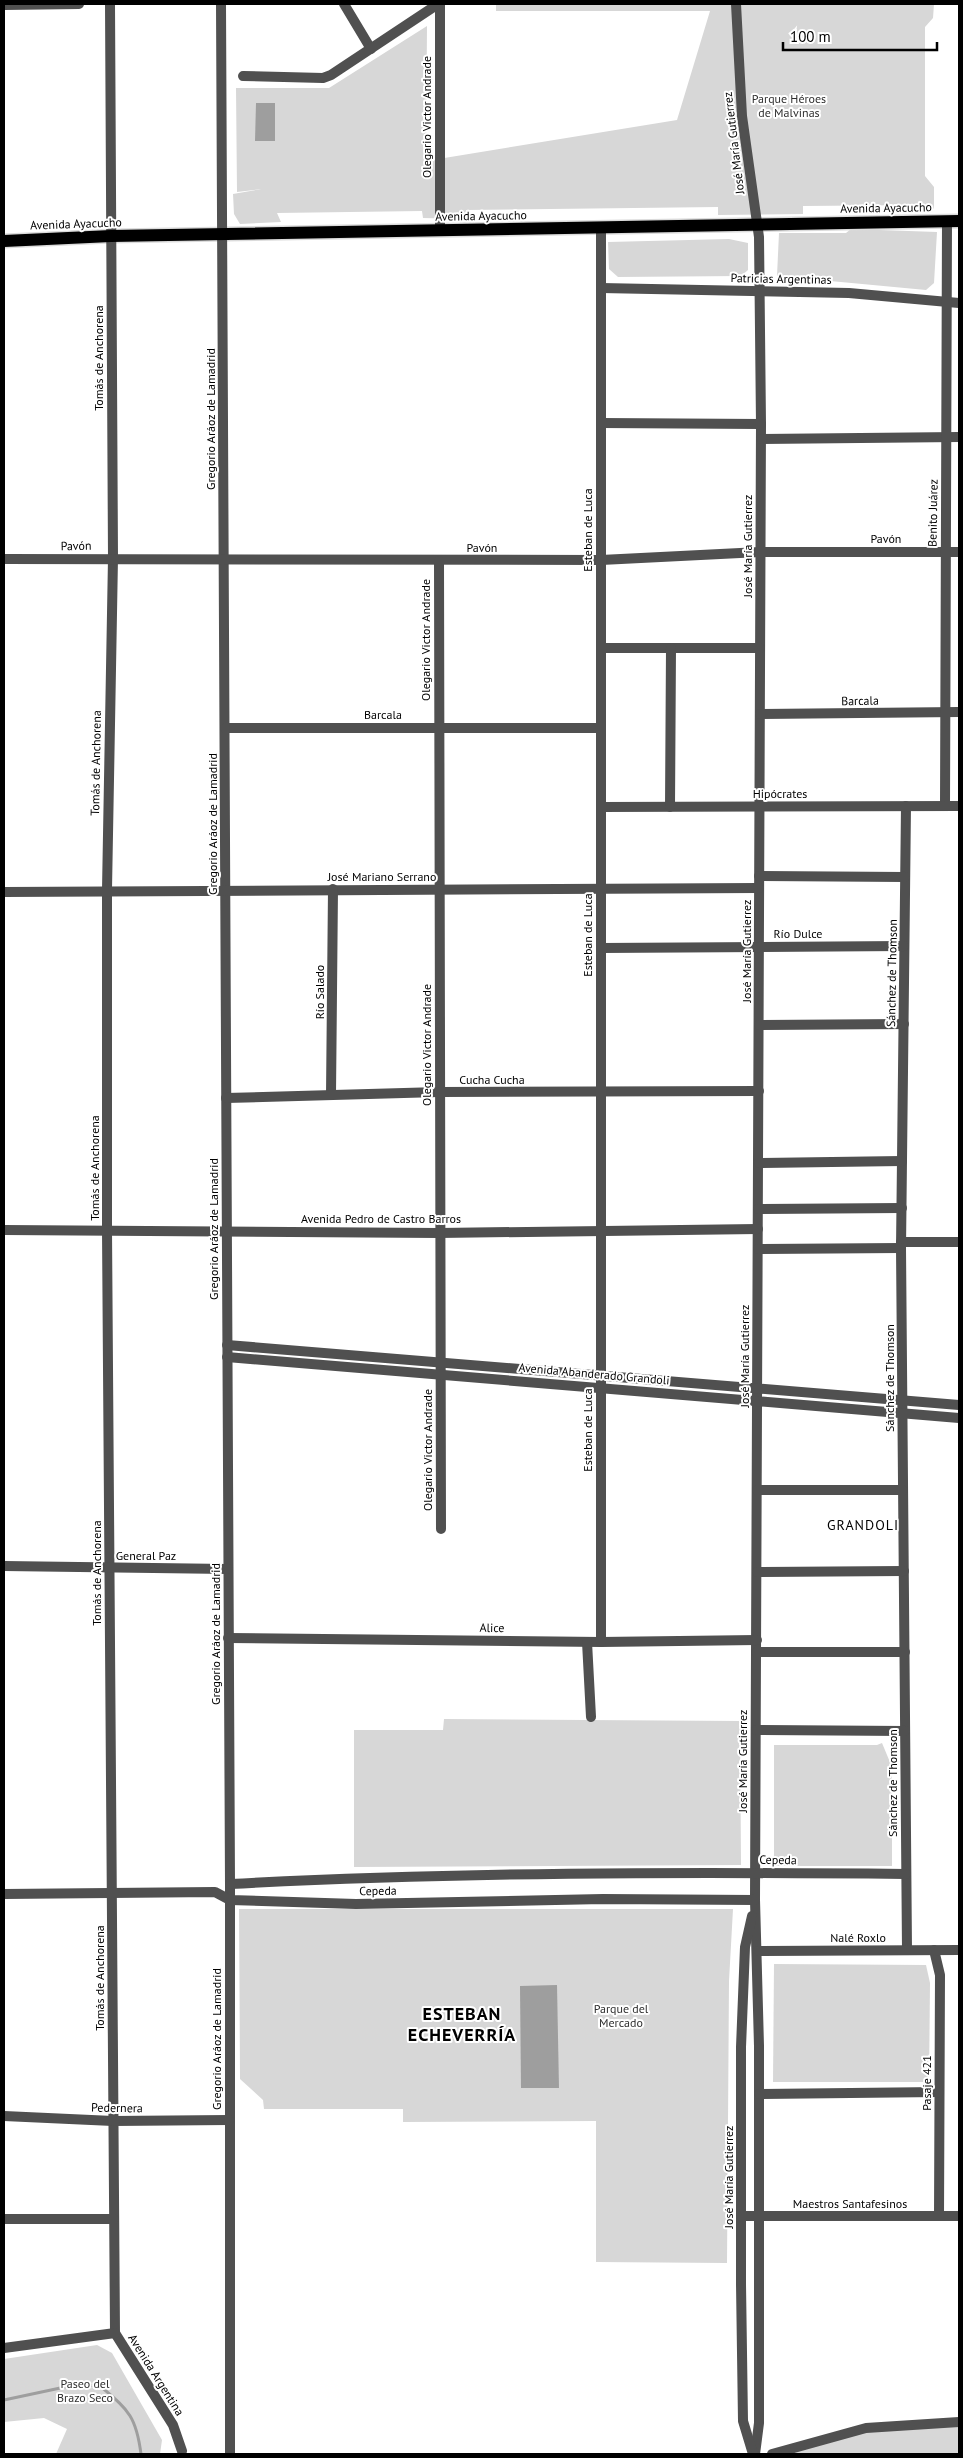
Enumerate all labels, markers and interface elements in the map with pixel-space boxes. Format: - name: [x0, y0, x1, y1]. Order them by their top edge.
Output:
- scale bar: [783, 20, 937, 52]
- text: 100 m: [790, 27, 831, 46]
- street label: Olegario Victor Andrade: [419, 56, 434, 178]
- street label: José María Gutierrez: [720, 91, 747, 196]
- park label: Parque Héroes de Malvinas: [752, 91, 826, 120]
- street label: Avenida Ayacucho: [840, 199, 932, 216]
- street label: Avenida Ayacucho: [435, 207, 527, 224]
- street label: Avenida Ayacucho: [30, 214, 122, 233]
- street label: Patricias Argentinas: [730, 270, 832, 287]
- street label: Tomás de Anchorena: [91, 305, 106, 411]
- street label: Gregorio Aráoz de Lamadrid: [203, 348, 218, 490]
- street label: Benito Juárez: [924, 479, 941, 547]
- street label: Esteban de Luca: [580, 488, 595, 572]
- street label: José María Gutierrez: [740, 495, 755, 598]
- street label: Pavón: [871, 531, 901, 546]
- street label: Pavón: [60, 538, 92, 553]
- street label: Pavón: [467, 540, 497, 555]
- street label: Olegario Victor Andrade: [418, 579, 433, 701]
- street label: Barcala: [841, 693, 879, 708]
- street label: Barcala: [364, 707, 402, 722]
- street label: Tomás de Anchorena: [87, 710, 104, 816]
- street label: Gregorio Aráoz de Lamadrid: [205, 753, 220, 895]
- street label: Hipócrates: [753, 786, 807, 801]
- street label: José Mariano Serrano: [327, 869, 436, 884]
- street label: Esteban de Luca: [580, 893, 595, 977]
- street label: José María Gutierrez: [739, 900, 754, 1003]
- street label: Sánchez de Thomson: [883, 919, 900, 1027]
- street label: Río Dulce: [774, 926, 822, 941]
- street label: Río Salado: [312, 965, 327, 1019]
- street label: Olegario Victor Andrade: [419, 984, 434, 1106]
- street label: Cucha Cucha: [459, 1072, 525, 1087]
- street label: Tomás de Anchorena: [87, 1115, 102, 1221]
- street label: Gregorio Aráoz de Lamadrid: [206, 1158, 221, 1300]
- street label: Avenida Pedro de Castro Barros: [301, 1211, 461, 1226]
- street label: José María Gutierrez: [737, 1305, 752, 1408]
- street label: Sánchez de Thomson: [882, 1324, 897, 1432]
- street label: Avenida Abanderado Grandoli: [518, 1359, 670, 1388]
- street label: Esteban de Luca: [580, 1388, 595, 1472]
- street label: Olegario Victor Andrade: [420, 1389, 435, 1511]
- district label: GRANDOLI: [827, 1516, 899, 1534]
- street label: Tomás de Anchorena: [89, 1520, 104, 1626]
- street label: General Paz: [116, 1548, 176, 1563]
- street label: Gregorio Aráoz de Lamadrid: [208, 1563, 223, 1705]
- street label: Alice: [479, 1620, 505, 1635]
- street label: José María Gutierrez: [735, 1710, 750, 1813]
- street label: Sánchez de Thomson: [885, 1729, 900, 1837]
- street label: Cepeda: [759, 1852, 797, 1867]
- street label: Cepeda: [359, 1883, 397, 1898]
- street label: Tomás de Anchorena: [92, 1925, 107, 2031]
- street label: Nalé Roxlo: [830, 1930, 886, 1945]
- street label: Gregorio Aráoz de Lamadrid: [209, 1968, 224, 2110]
- park label: Parque del Mercado: [594, 2001, 649, 2030]
- district label: ESTEBAN ECHEVERRÍA: [408, 2002, 516, 2046]
- street label: Pasaje 421: [919, 2055, 934, 2111]
- street label: Pedernera: [91, 2100, 143, 2115]
- street label: José María Gutierrez: [721, 2126, 736, 2229]
- street label: Maestros Santafesinos: [793, 2196, 907, 2211]
- street label: Avenida Argentina: [125, 2331, 188, 2418]
- park label: Paseo del Brazo Seco: [57, 2376, 113, 2405]

